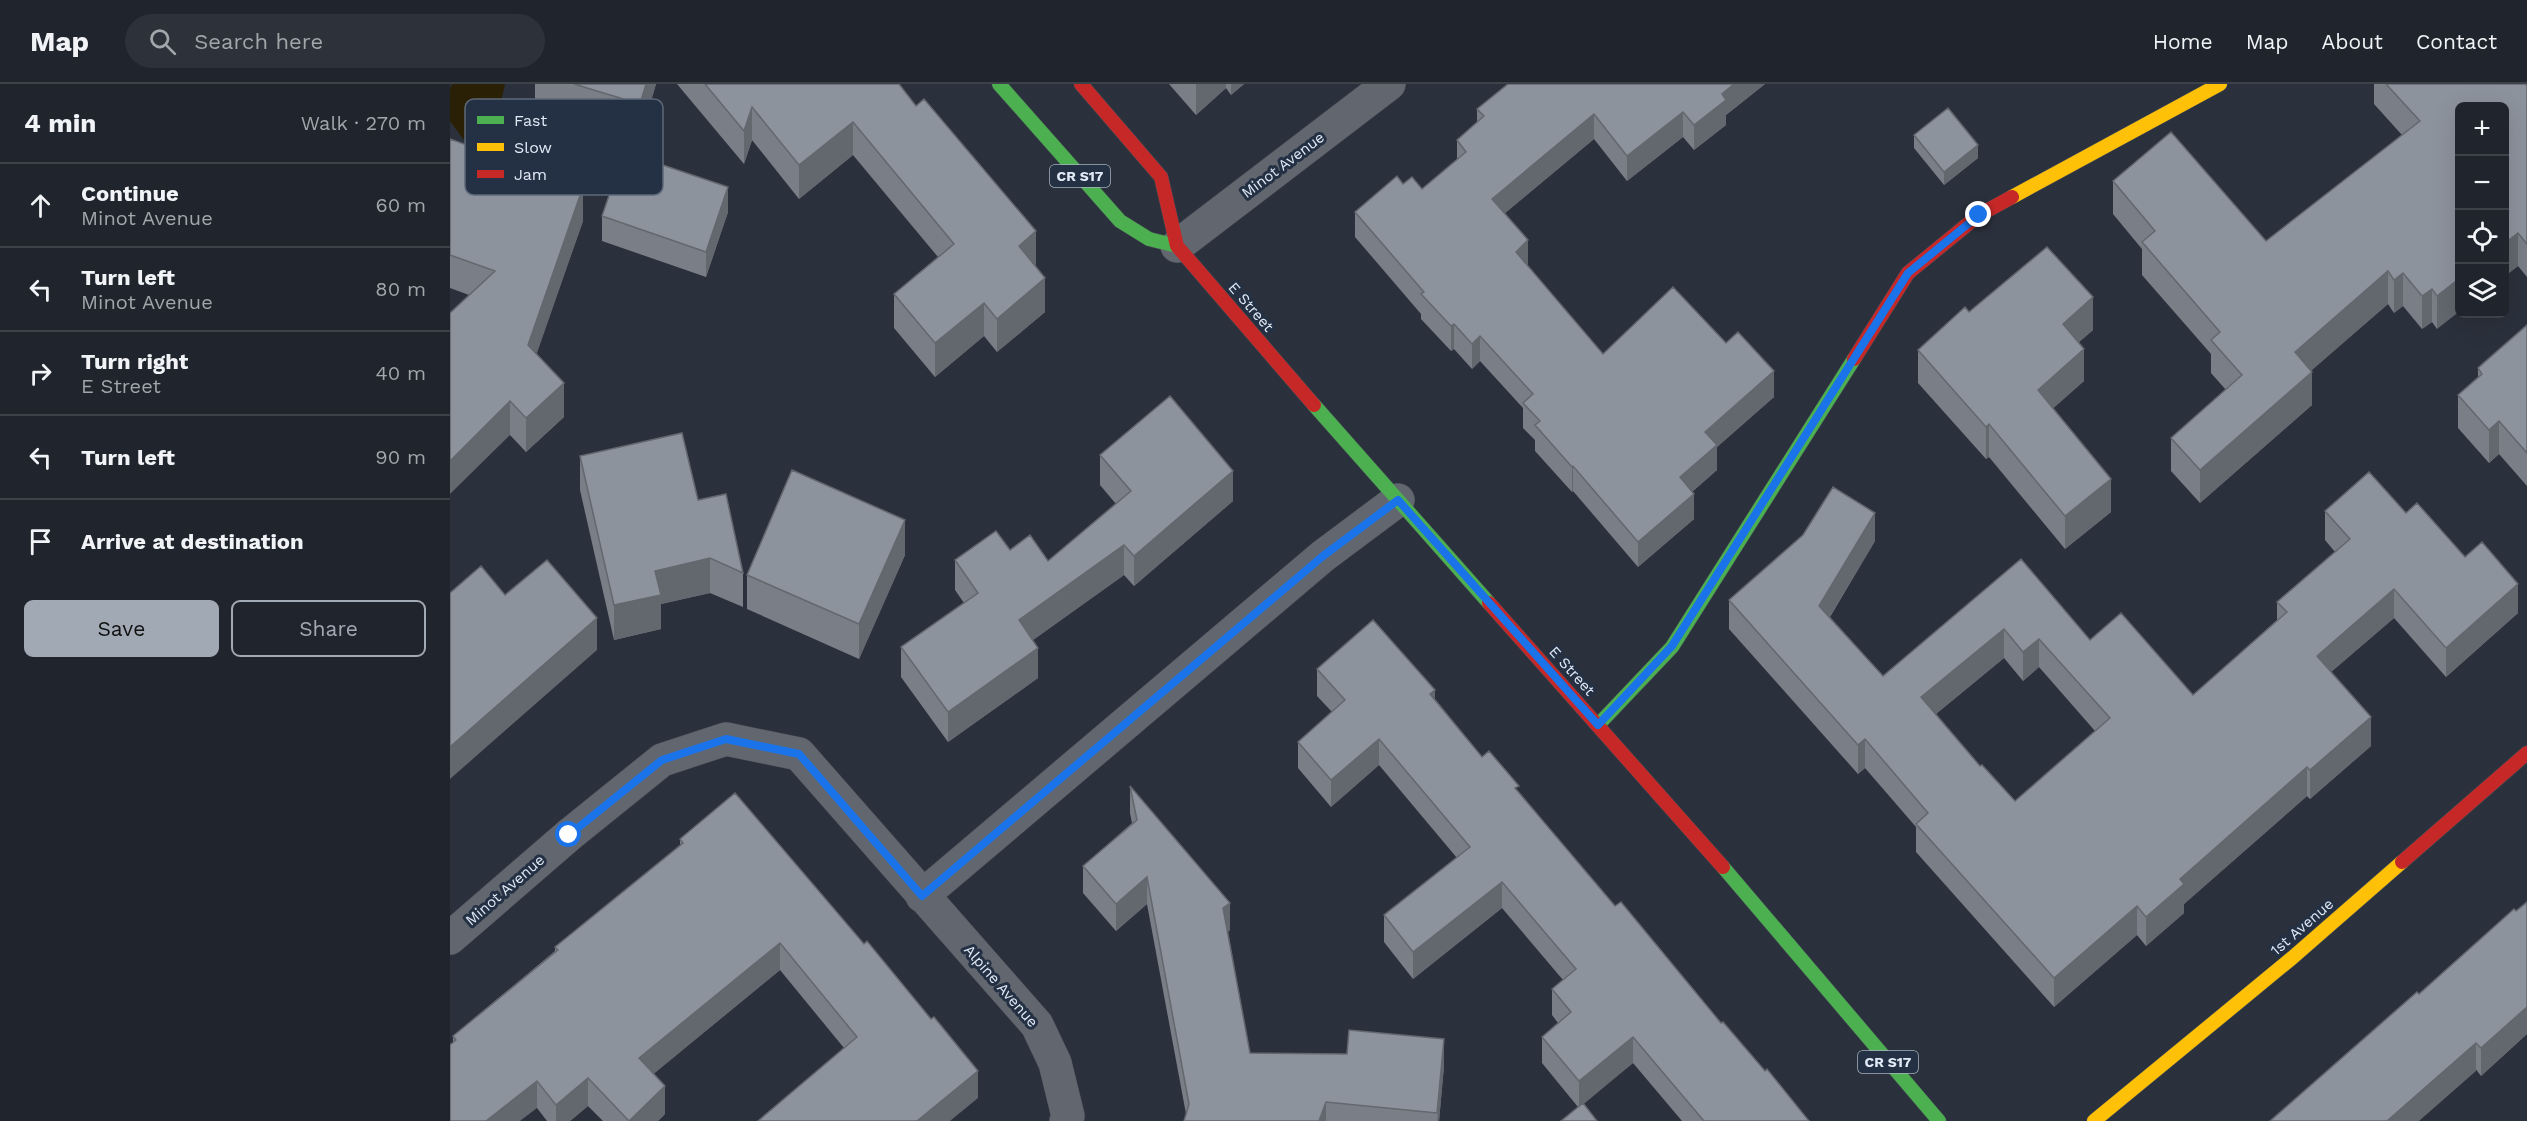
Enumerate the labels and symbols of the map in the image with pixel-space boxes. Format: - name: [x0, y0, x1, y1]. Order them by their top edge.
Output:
- legend: [465, 99, 663, 195]
- text: Fast: [514, 111, 547, 130]
- street label: Minot Avenue: [1238, 128, 1328, 202]
- text: Slow: [514, 138, 552, 157]
- text: Jam: [514, 165, 547, 184]
- road number: CR S17: [1050, 165, 1110, 187]
- route end: [1965, 201, 1991, 227]
- street label: E Street: [1225, 279, 1278, 336]
- street label: E Street: [1545, 643, 1599, 700]
- route start: [555, 821, 581, 847]
- street label: Minot Avenue: [462, 851, 548, 929]
- street label: 1st Avenue: [2267, 895, 2337, 959]
- street label: Alpine Avenue: [960, 941, 1042, 1031]
- road number: CR S17: [1858, 1051, 1918, 1073]

